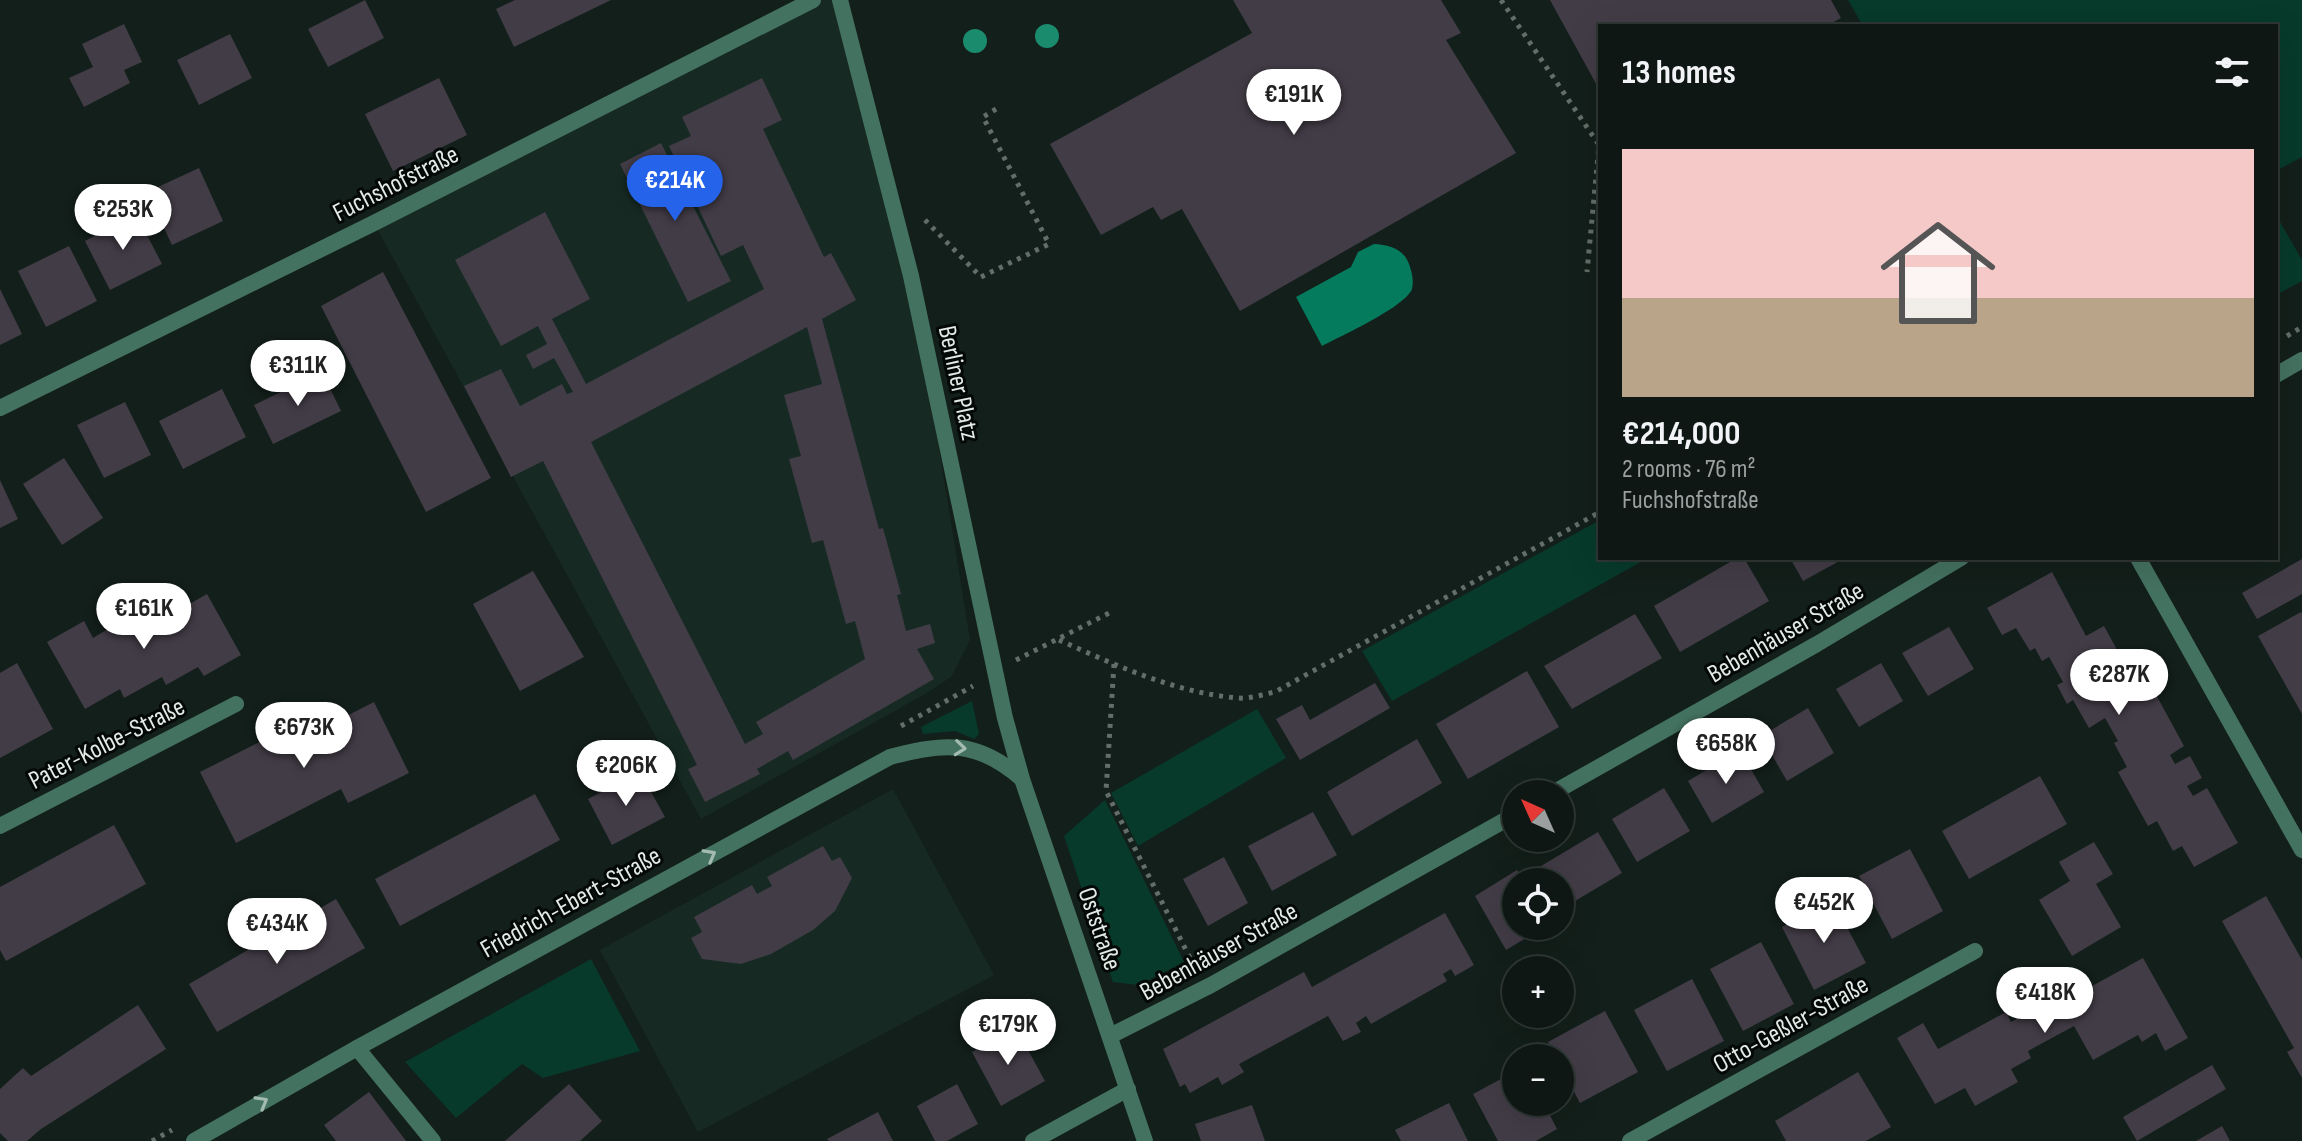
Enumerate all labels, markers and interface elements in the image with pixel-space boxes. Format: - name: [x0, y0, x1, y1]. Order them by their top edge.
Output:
- icon: filters: [2210, 50, 2254, 94]
- text: 13 homes: [1622, 52, 1736, 93]
- pin: €191K: [1238, 69, 1350, 137]
- text: €191K: [1264, 79, 1324, 110]
- street label: Fuchshofstraße: [328, 139, 464, 229]
- pin: €214K: [619, 155, 731, 223]
- text: €214K: [645, 165, 705, 196]
- pin: €253K: [67, 184, 179, 252]
- text: €253K: [93, 194, 153, 225]
- icon: home: [1866, 201, 2010, 345]
- street label: Berliner Platz: [931, 323, 985, 443]
- pin: €311K: [242, 340, 354, 408]
- text: €311K: [269, 350, 327, 381]
- text: €214,000: [1622, 413, 1740, 454]
- text: 2 rooms · 76 m²: [1622, 454, 1756, 485]
- text: Fuchshofstraße: [1622, 485, 1759, 516]
- street label: Bebenhäuser Straße: [1702, 576, 1870, 690]
- pin: €161K: [88, 583, 200, 651]
- text: €161K: [114, 593, 174, 624]
- pin: €287K: [2063, 649, 2175, 717]
- text: €287K: [2088, 659, 2150, 690]
- street label: Pater-Kolbe-Straße: [24, 691, 190, 797]
- pin: €673K: [248, 702, 360, 770]
- text: €673K: [273, 712, 335, 743]
- pin: €658K: [1670, 718, 1782, 786]
- text: €658K: [1695, 728, 1757, 759]
- pin: €206K: [570, 740, 682, 808]
- one-way arrow: [954, 740, 967, 757]
- text: €206K: [595, 750, 657, 781]
- north arrow: [1502, 780, 1574, 852]
- map controls: [1502, 780, 1574, 1116]
- street label: Friedrich-Ebert-Straße: [475, 841, 667, 965]
- one-way arrow: [702, 849, 716, 864]
- button: locate: [1502, 868, 1574, 940]
- pin: €452K: [1768, 877, 1880, 945]
- street label: Oststraße: [1070, 883, 1128, 975]
- text: €452K: [1793, 887, 1855, 918]
- street label: Bebenhäuser Straße: [1135, 896, 1303, 1008]
- pin: €434K: [221, 898, 333, 966]
- text: €434K: [246, 908, 308, 939]
- button: +: [1502, 956, 1574, 1028]
- pin: €418K: [1989, 967, 2101, 1035]
- street label: Otto-Geßler-Straße: [1708, 970, 1874, 1080]
- text: €418K: [2014, 977, 2076, 1008]
- pin: €179K: [952, 999, 1064, 1067]
- text: €179K: [978, 1009, 1038, 1040]
- button: −: [1502, 1044, 1574, 1116]
- one-way arrow: [253, 1096, 268, 1112]

